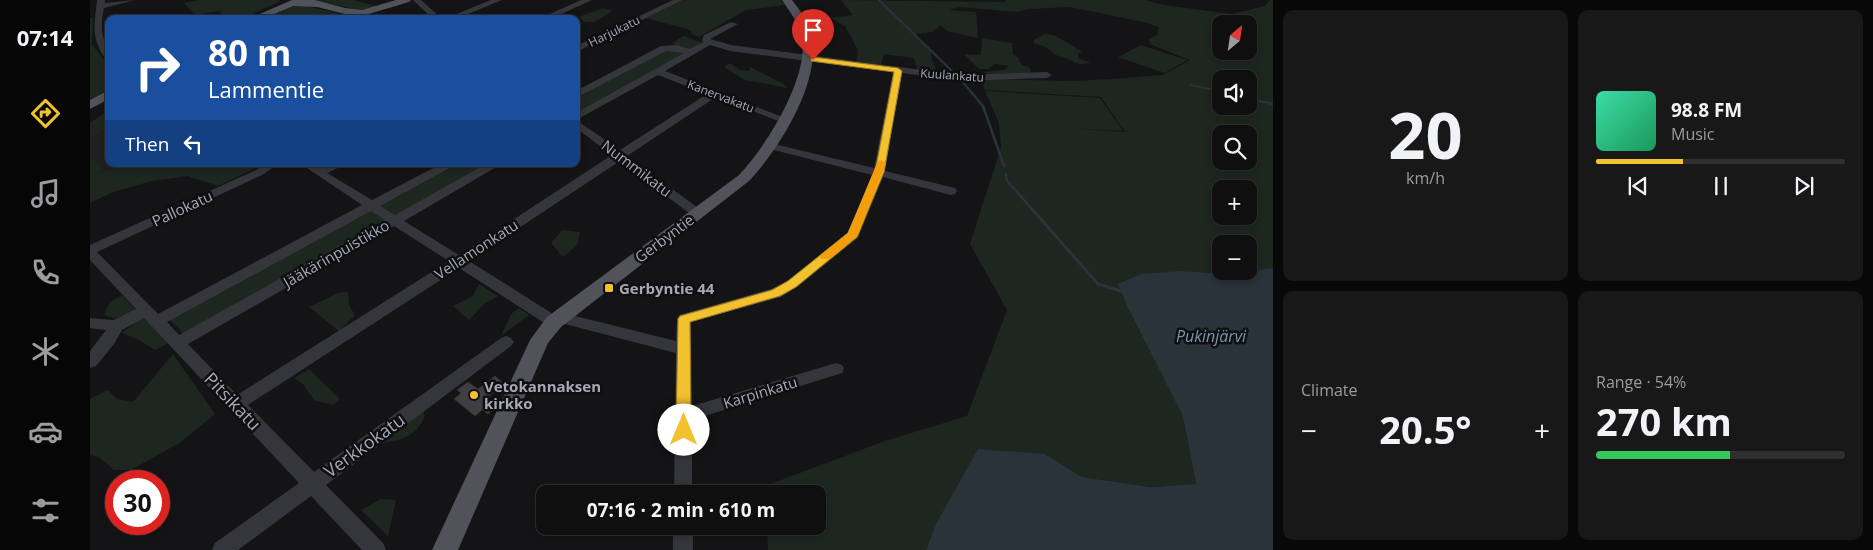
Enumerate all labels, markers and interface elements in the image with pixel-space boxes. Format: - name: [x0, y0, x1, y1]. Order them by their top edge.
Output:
- pin: [792, 9, 834, 60]
- street label: Harjukatu: [585, 11, 643, 51]
- north arrow: [1212, 15, 1258, 60]
- map controls: [1212, 15, 1257, 280]
- icon: arrive: [799, 16, 827, 44]
- text: 07:14: [17, 22, 73, 52]
- text: 80 m: [208, 29, 291, 76]
- icon: right: [125, 35, 190, 100]
- street label: Kuulankatu: [920, 64, 984, 86]
- button: sound: [1212, 70, 1257, 115]
- text: Lammentie: [208, 74, 324, 104]
- street label: Kanervakatu: [685, 75, 757, 117]
- text: 20: [1388, 90, 1463, 178]
- icon: directions: [28, 96, 63, 131]
- text: 98.8 FM: [1671, 97, 1742, 123]
- text: Music: [1671, 123, 1715, 145]
- button: search: [1212, 125, 1257, 170]
- icon: left: [179, 130, 207, 158]
- text: Then: [125, 131, 169, 157]
- street label: Nummikatu: [598, 135, 676, 201]
- text: km/h: [1406, 167, 1445, 189]
- icon: previous: [1624, 172, 1652, 200]
- icon: pause: [1707, 172, 1735, 200]
- icon: next: [1790, 172, 1818, 200]
- icon: music: [28, 176, 63, 211]
- button: +: [1212, 180, 1257, 225]
- street label: Pallokatu: [148, 185, 216, 231]
- street label: Gerbyntie: [630, 209, 698, 267]
- street label: Vellamonkatu: [430, 214, 522, 284]
- street label: Jääkärinpuistikko: [278, 215, 393, 292]
- button: −: [1212, 235, 1257, 280]
- icon: phone: [28, 255, 63, 290]
- place label: Gerbyntie 44: [619, 278, 715, 298]
- marker: Gerbyntie 44: [603, 282, 615, 294]
- water label: Pukinjärvi: [1176, 325, 1247, 347]
- icon: climate: [28, 334, 63, 369]
- street label: Pitsikatu: [199, 367, 267, 435]
- street label: Karpinkatu: [720, 371, 800, 413]
- text: Range · 54%: [1596, 371, 1686, 393]
- place label: Vetokannaksen kirkko: [484, 376, 601, 413]
- text: Climate: [1301, 379, 1358, 401]
- marker: Vetokannaksen kirkko: [468, 389, 480, 401]
- text: 270 km: [1596, 395, 1732, 447]
- position arrow: [657, 403, 709, 455]
- text: 20.5°: [1379, 403, 1472, 455]
- street label: Verkkokatu: [319, 407, 409, 483]
- text: −: [1301, 411, 1317, 449]
- text: +: [1534, 411, 1550, 449]
- icon: car: [28, 414, 63, 449]
- speed limit sign: 30: [105, 470, 170, 535]
- icon: filters: [28, 493, 63, 528]
- text: 07:16 · 2 min · 610 m: [587, 497, 775, 523]

